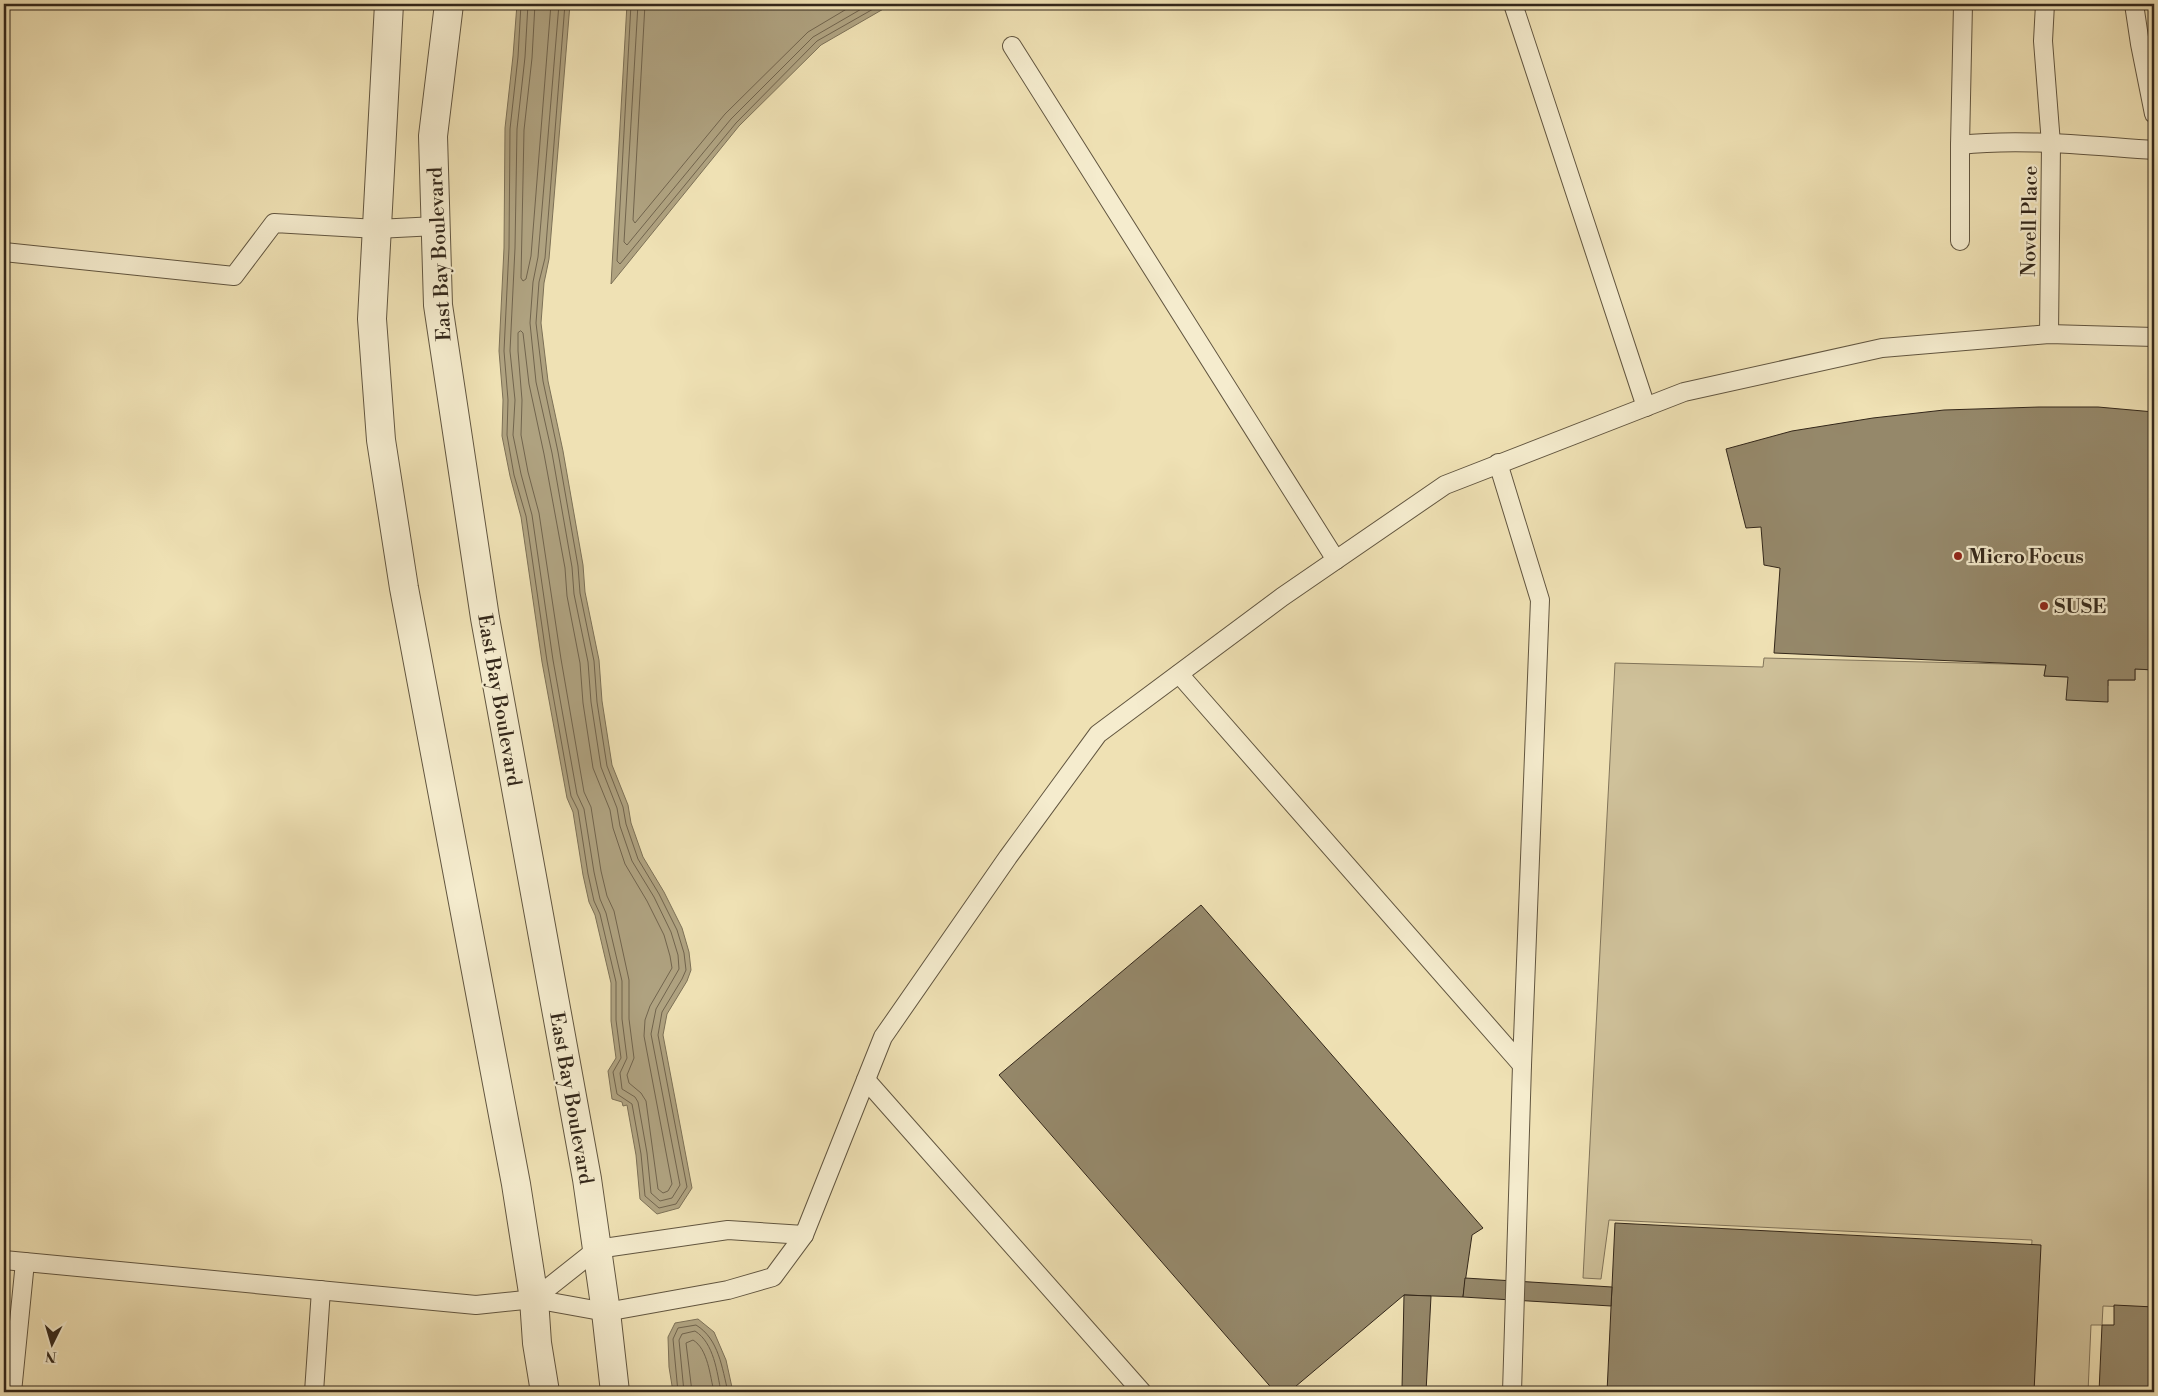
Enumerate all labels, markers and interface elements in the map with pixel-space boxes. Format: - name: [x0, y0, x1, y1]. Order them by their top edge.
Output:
- street label: Novell Place: [2017, 165, 2044, 277]
- street label: East Bay Boulevard: [423, 166, 458, 342]
- place label: Micro Focus: [1968, 545, 2084, 570]
- marker: Micro Focus: [1952, 550, 1964, 562]
- place label: SUSE: [2054, 595, 2106, 620]
- marker: SUSE: [2038, 600, 2050, 612]
- street label: East Bay Boulevard: [471, 612, 526, 789]
- street label: East Bay Boulevard: [543, 1010, 598, 1187]
- north arrow: [28, 1318, 78, 1368]
- text: N: [45, 1347, 57, 1365]

